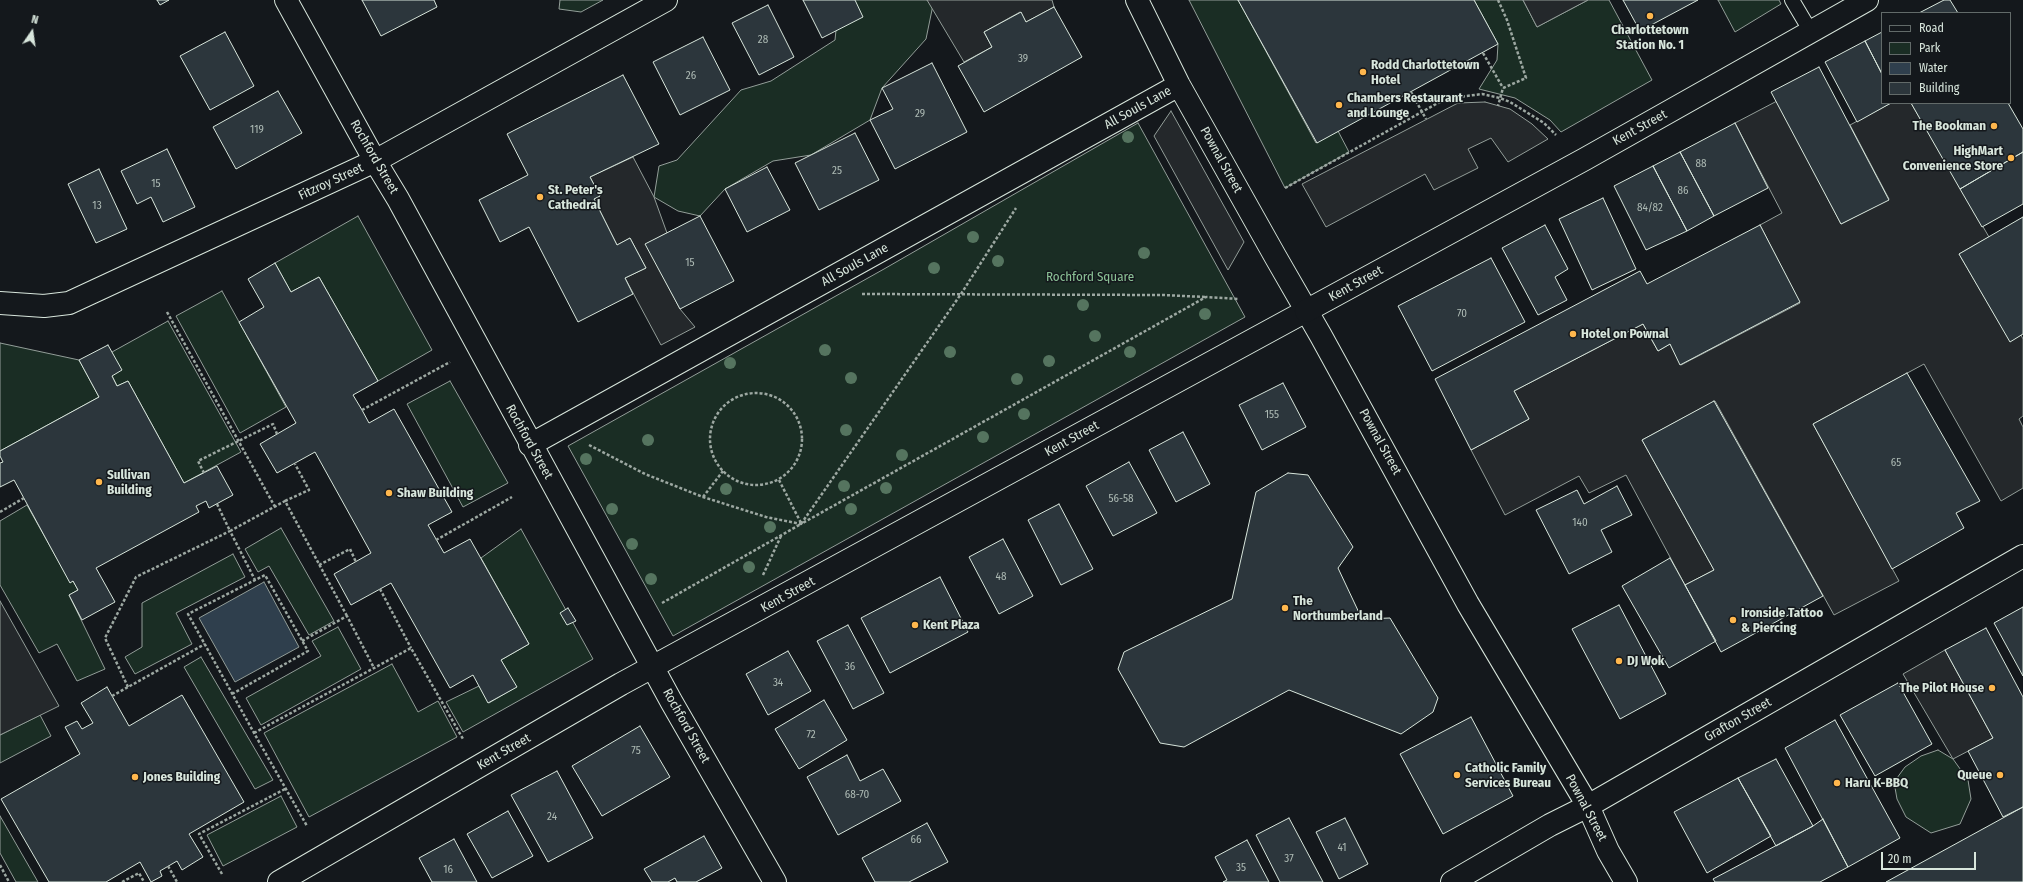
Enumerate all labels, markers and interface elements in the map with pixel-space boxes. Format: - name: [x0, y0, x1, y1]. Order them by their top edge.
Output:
- marker: Charlottetown Station No. 1: [1645, 11, 1655, 21]
- north arrow: [12, 12, 52, 52]
- legend: [1881, 12, 2011, 104]
- text: N: [30, 13, 39, 27]
- text: Road: [1919, 21, 1944, 35]
- place label: Charlottetown Station No. 1: [1611, 22, 1689, 53]
- house number: 28: [758, 33, 768, 47]
- text: Park: [1919, 41, 1940, 55]
- house number: 39: [1018, 52, 1028, 66]
- place label: Rodd Charlottetown Hotel: [1371, 57, 1480, 88]
- text: Water: [1919, 61, 1947, 75]
- marker: Rodd Charlottetown Hotel: [1358, 67, 1368, 77]
- house number: 26: [686, 69, 696, 83]
- text: Building: [1919, 81, 1959, 95]
- street label: All Souls Lane: [1102, 83, 1174, 133]
- place label: Chambers Restaurant and Lounge: [1347, 90, 1463, 121]
- marker: Chambers Restaurant and Lounge: [1334, 100, 1344, 110]
- house number: 29: [915, 107, 925, 121]
- street label: Kent Street: [1610, 107, 1670, 149]
- street label: Rochford Street: [346, 117, 402, 197]
- place label: The Bookman: [1913, 118, 1986, 134]
- marker: The Bookman: [1989, 121, 1999, 131]
- house number: 119: [250, 123, 264, 137]
- street label: Pownal Street: [1196, 124, 1246, 196]
- place label: HighMart Convenience Store: [1903, 143, 2003, 174]
- marker: HighMart Convenience Store: [2006, 153, 2016, 163]
- house number: 88: [1696, 157, 1706, 171]
- street label: Fitzroy Street: [296, 160, 366, 204]
- house number: 25: [832, 164, 842, 178]
- house number: 15: [151, 177, 161, 191]
- place label: St. Peter's Cathedral: [548, 182, 603, 213]
- house number: 86: [1678, 184, 1688, 198]
- marker: St. Peter's Cathedral: [535, 192, 545, 202]
- house number: 13: [92, 199, 102, 213]
- house number: 84/82: [1637, 201, 1663, 215]
- street label: All Souls Lane: [819, 240, 891, 290]
- house number: 15: [685, 256, 695, 270]
- street label: Kent Street: [1326, 263, 1386, 305]
- park label: Rochford Square: [1046, 269, 1134, 285]
- house number: 70: [1457, 307, 1467, 321]
- place label: Hotel on Pownal: [1581, 326, 1669, 342]
- marker: Hotel on Pownal: [1568, 329, 1578, 339]
- street label: Rochford Street: [502, 402, 556, 482]
- street label: Pownal Street: [1355, 406, 1405, 478]
- house number: 155: [1265, 408, 1279, 422]
- street label: Kent Street: [1042, 418, 1102, 460]
- house number: 65: [1891, 456, 1901, 470]
- place label: Sullivan Building: [107, 467, 152, 498]
- marker: Sullivan Building: [94, 477, 104, 487]
- place label: Shaw Building: [397, 485, 473, 501]
- marker: Shaw Building: [384, 488, 394, 498]
- house number: 56-58: [1108, 492, 1134, 506]
- house number: 140: [1572, 516, 1588, 530]
- house number: 48: [996, 570, 1006, 584]
- street label: Kent Street: [758, 574, 818, 616]
- place label: The Northumberland: [1293, 593, 1383, 624]
- marker: The Northumberland: [1280, 603, 1290, 613]
- place label: Ironside Tattoo & Piercing: [1741, 605, 1823, 636]
- marker: Ironside Tattoo & Piercing: [1728, 615, 1738, 625]
- place label: Kent Plaza: [923, 617, 980, 633]
- marker: Kent Plaza: [910, 620, 920, 630]
- place label: DJ Wok: [1627, 653, 1664, 669]
- marker: DJ Wok: [1614, 656, 1624, 666]
- house number: 36: [845, 660, 855, 674]
- house number: 34: [773, 676, 783, 690]
- place label: The Pilot House: [1900, 680, 1984, 696]
- marker: The Pilot House: [1987, 683, 1997, 693]
- street label: Rochford Street: [659, 686, 713, 766]
- street label: Grafton Street: [1702, 695, 1774, 745]
- house number: 72: [806, 728, 816, 742]
- street label: Kent Street: [474, 730, 534, 774]
- house number: 75: [631, 744, 641, 758]
- place label: Catholic Family Services Bureau: [1465, 760, 1551, 791]
- place label: Queue: [1957, 767, 1992, 783]
- place label: Jones Building: [143, 769, 220, 785]
- marker: Catholic Family Services Bureau: [1452, 770, 1462, 780]
- marker: Queue: [1995, 770, 2005, 780]
- marker: Jones Building: [130, 772, 140, 782]
- street label: Pownal Street: [1562, 772, 1610, 844]
- place label: Haru K-BBQ: [1845, 775, 1908, 791]
- marker: Haru K-BBQ: [1832, 778, 1842, 788]
- house number: 68-70: [845, 788, 869, 802]
- house number: 24: [547, 810, 557, 824]
- house number: 66: [911, 833, 921, 847]
- house number: 41: [1337, 841, 1347, 855]
- scale bar: [1883, 844, 1978, 870]
- house number: 37: [1284, 852, 1294, 866]
- text: 20 m: [1888, 852, 1912, 866]
- house number: 35: [1236, 861, 1246, 875]
- house number: 16: [443, 863, 453, 877]

